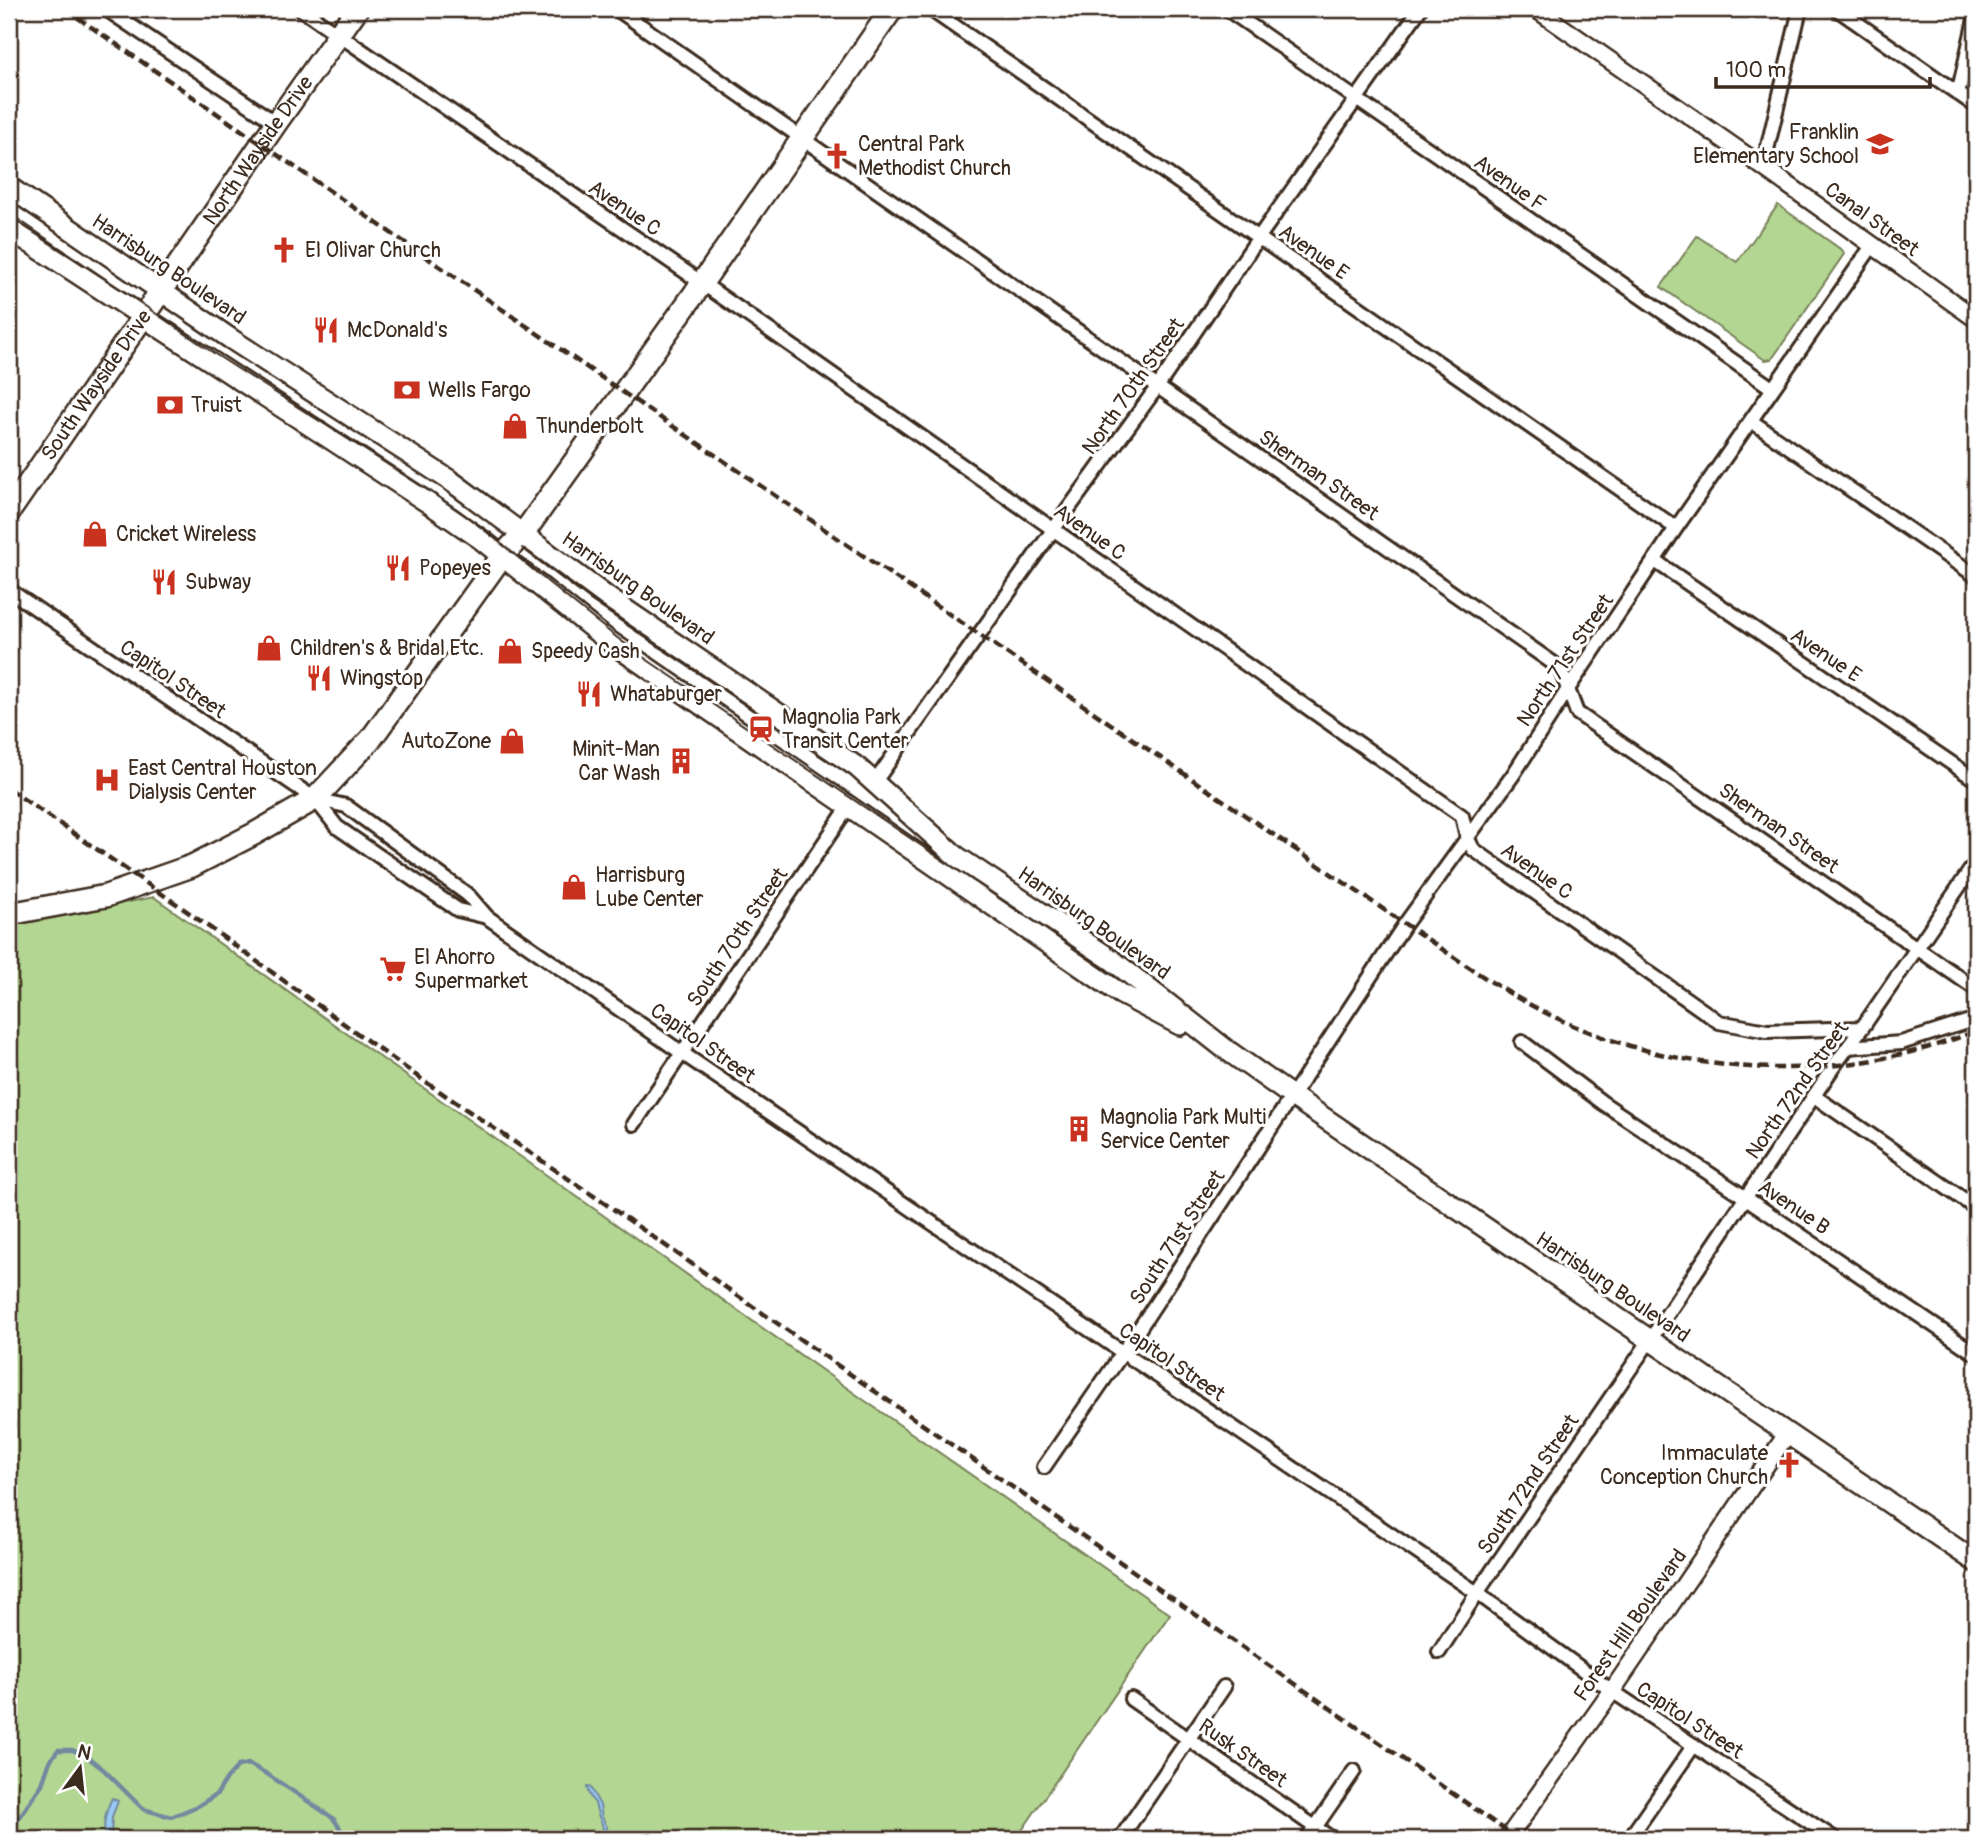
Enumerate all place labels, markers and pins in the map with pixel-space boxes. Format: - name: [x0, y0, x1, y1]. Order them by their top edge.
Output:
- place label: Franklin Elementary School: [1693, 119, 1859, 170]
- school or university icon: Franklin Elementary School: [1865, 129, 1895, 159]
- place label: Central Park Methodist Church: [858, 131, 1011, 182]
- church icon: Central Park Methodist Church: [822, 141, 852, 171]
- church icon: El Olivar Church: [269, 235, 299, 265]
- place label: El Olivar Church: [305, 237, 441, 264]
- restaurant icon: McDonald's: [311, 315, 341, 345]
- place label: McDonald's: [347, 317, 448, 344]
- bank icon: Wells Fargo: [392, 375, 422, 405]
- place label: Wells Fargo: [428, 377, 531, 404]
- bank icon: Truist: [155, 390, 185, 420]
- place label: Truist: [191, 392, 242, 419]
- shop icon: Thunderbolt: [500, 411, 530, 441]
- place label: Thunderbolt: [536, 413, 644, 440]
- shop icon: Cricket Wireless: [80, 519, 110, 549]
- place label: Cricket Wireless: [116, 521, 257, 548]
- restaurant icon: Popeyes: [383, 553, 413, 583]
- place label: Popeyes: [419, 555, 491, 582]
- restaurant icon: Subway: [149, 567, 179, 597]
- place label: Subway: [185, 569, 251, 596]
- shop icon: Children's & Bridal Etc.: [254, 633, 284, 663]
- place label: Children's & Bridal Etc.: [290, 635, 484, 662]
- shop icon: Speedy Cash: [495, 636, 525, 666]
- place label: Speedy Cash: [531, 638, 640, 665]
- restaurant icon: Wingstop: [304, 663, 334, 693]
- place label: Wingstop: [340, 665, 423, 692]
- restaurant icon: Whataburger: [574, 679, 604, 709]
- place label: Whataburger: [610, 681, 722, 708]
- place label: Magnolia Park Transit Center: [782, 704, 909, 755]
- station icon: Magnolia Park Transit Center: [746, 714, 776, 744]
- shop icon: AutoZone: [497, 726, 527, 756]
- place label: AutoZone: [401, 728, 492, 755]
- place label: Minit-Man Car Wash: [572, 736, 660, 787]
- building icon: Minit-Man Car Wash: [666, 746, 696, 776]
- place label: East Central Houston Dialysis Center: [128, 755, 317, 806]
- hospital icon: East Central Houston Dialysis Center: [92, 765, 122, 795]
- place label: Harrisburg Lube Center: [595, 862, 704, 913]
- shop icon: Harrisburg Lube Center: [559, 872, 589, 902]
- place label: El Ahorro Supermarket: [414, 944, 529, 995]
- supermarket icon: El Ahorro Supermarket: [378, 954, 408, 984]
- place label: Magnolia Park Multi Service Center: [1100, 1104, 1267, 1155]
- building icon: Magnolia Park Multi Service Center: [1064, 1114, 1094, 1144]
- place label: Immaculate Conception Church: [1600, 1440, 1769, 1491]
- church icon: Immaculate Conception Church: [1774, 1450, 1804, 1480]

